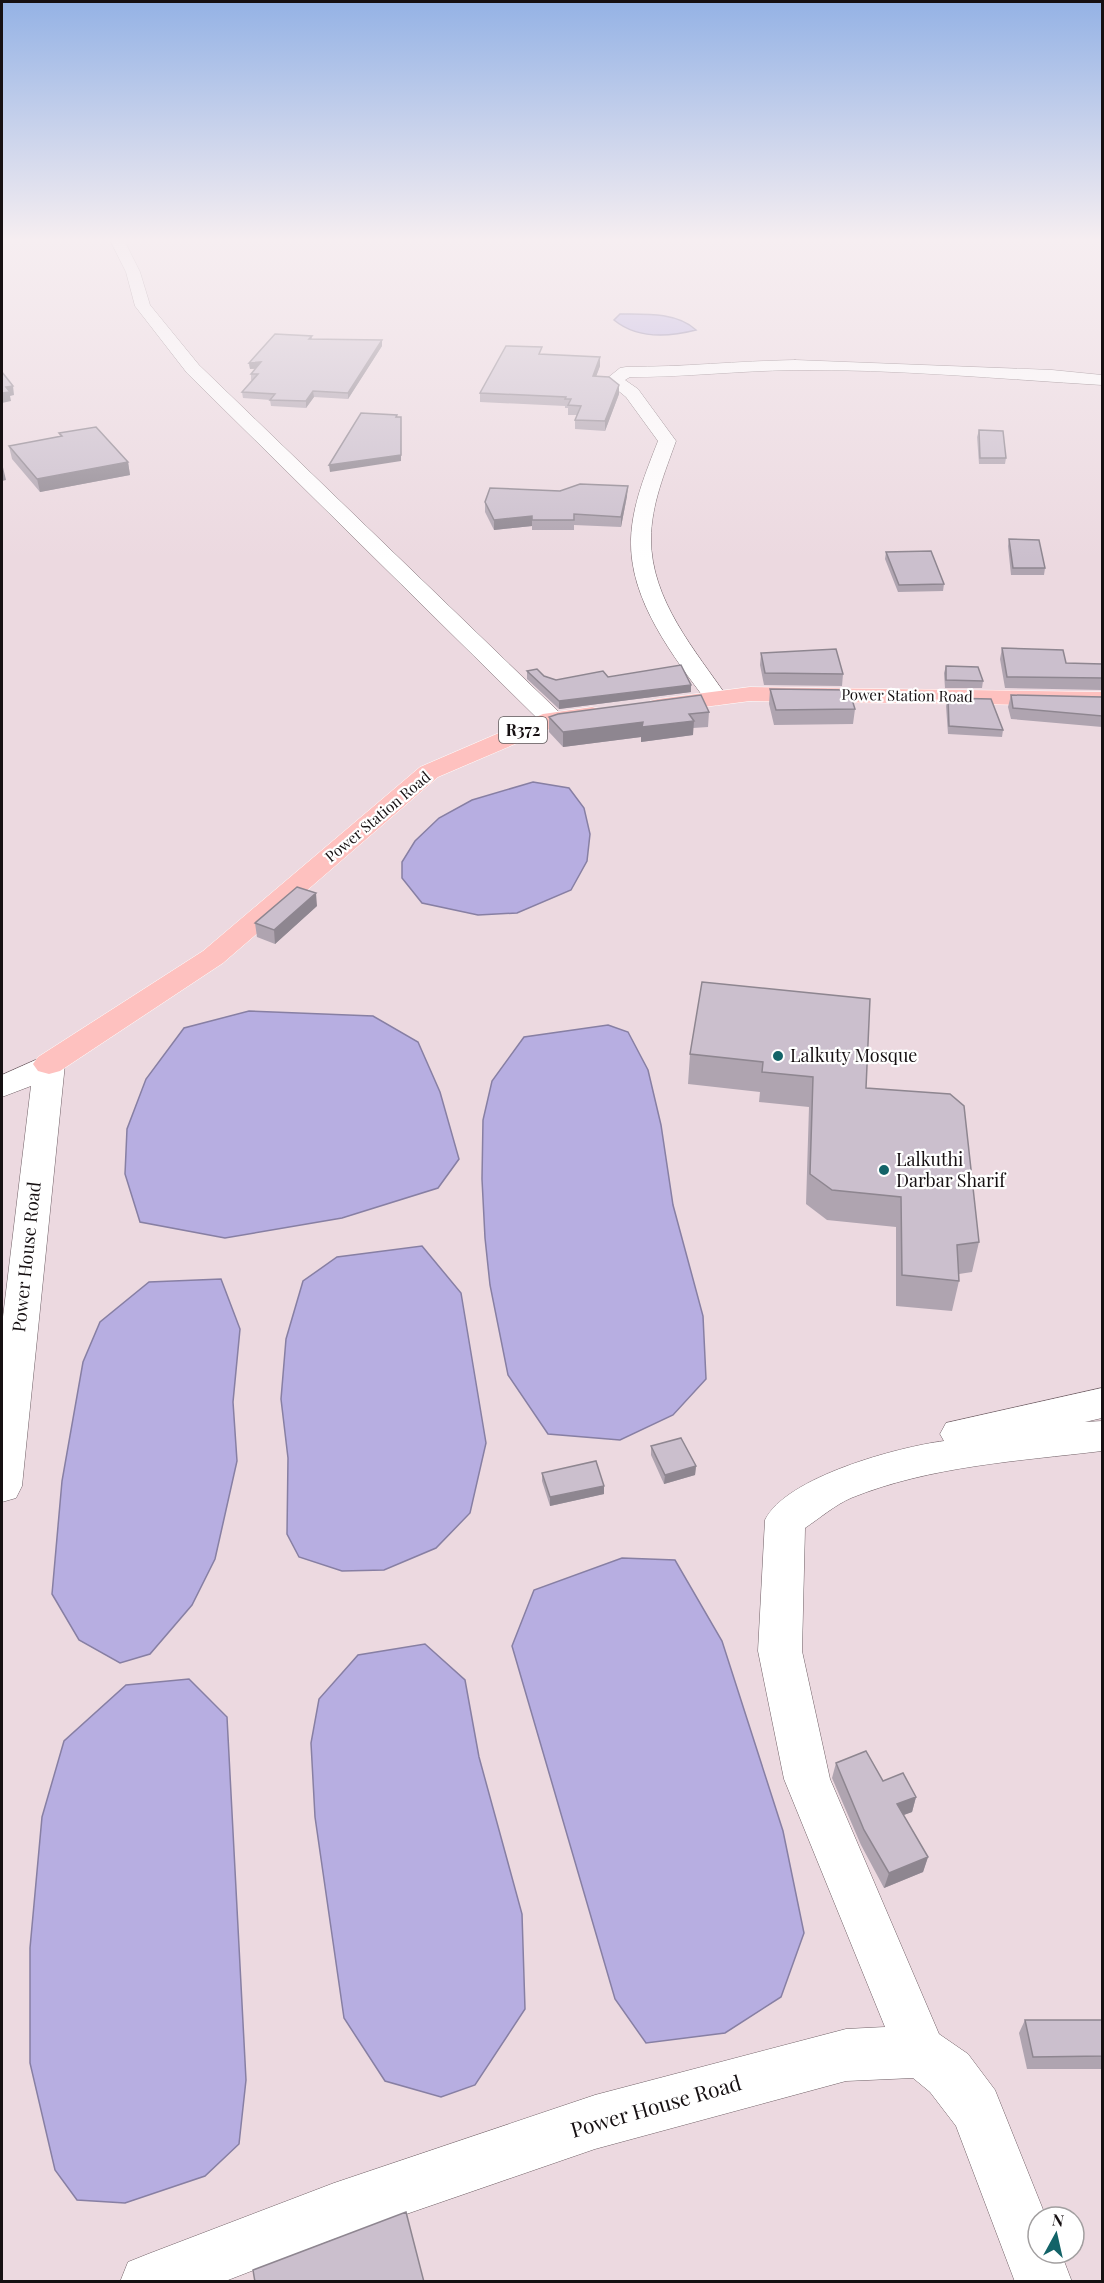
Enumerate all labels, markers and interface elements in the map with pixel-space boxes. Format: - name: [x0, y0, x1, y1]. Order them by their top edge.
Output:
- street label: Power Station Road: [841, 684, 973, 706]
- road number: R372: [499, 717, 547, 743]
- street label: Power Station Road: [321, 766, 434, 866]
- place label: Lalkuty Mosque: [790, 1043, 917, 1067]
- marker: Lalkuty Mosque: [771, 1049, 785, 1063]
- place label: Lalkuthi Darbar Sharif: [896, 1147, 1007, 1192]
- marker: Lalkuthi Darbar Sharif: [877, 1163, 891, 1177]
- street label: Power House Road: [6, 1180, 46, 1333]
- street label: Power House Road: [567, 2067, 744, 2143]
- north arrow: [1026, 2205, 1086, 2265]
- text: N: [1051, 2208, 1066, 2231]

